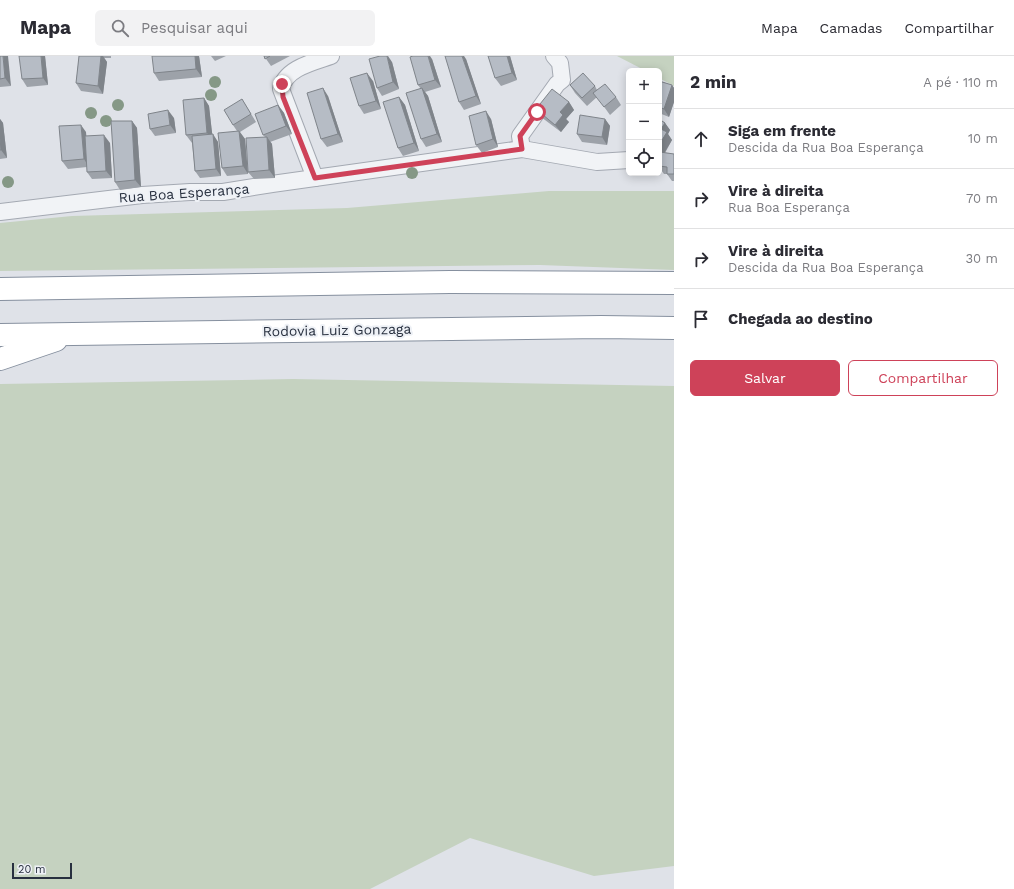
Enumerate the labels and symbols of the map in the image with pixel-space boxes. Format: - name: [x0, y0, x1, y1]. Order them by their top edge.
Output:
- route end: [273, 75, 291, 93]
- route start: [528, 103, 546, 121]
- street label: Rua Boa Esperança: [118, 180, 250, 206]
- street label: Rodovia Luiz Gonzaga: [262, 321, 412, 339]
- scale bar: [12, 861, 72, 880]

